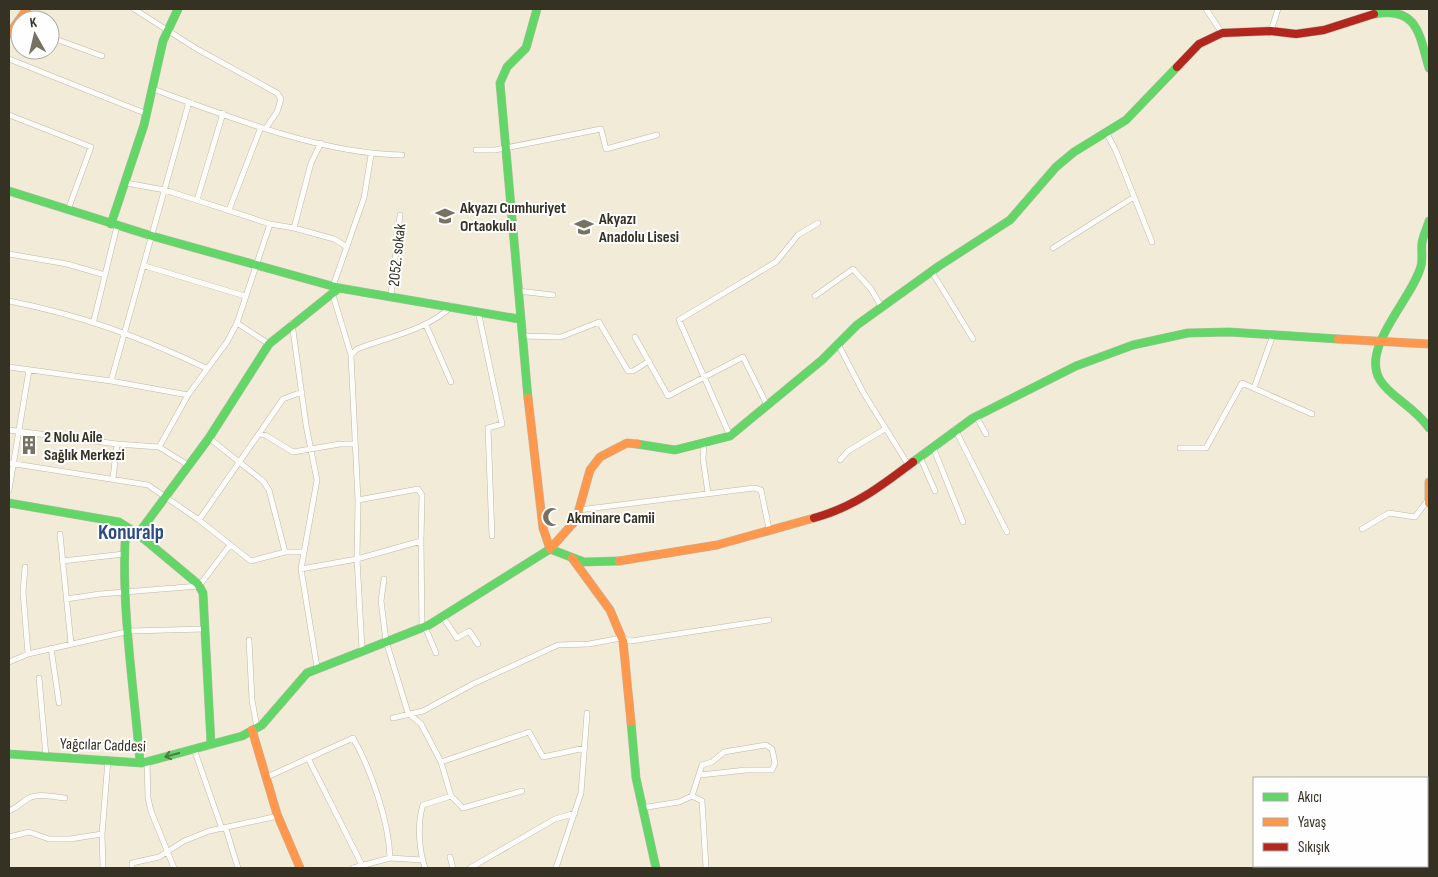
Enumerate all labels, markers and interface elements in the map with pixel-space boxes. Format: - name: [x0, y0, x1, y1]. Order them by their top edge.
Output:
- north arrow: [10, 10, 60, 60]
- text: K: [29, 14, 38, 32]
- place label: Akyazı Cumhuriyet Ortaokulu: [459, 199, 566, 236]
- school or university icon: Akyazı Cumhuriyet Ortaokulu: [434, 205, 456, 227]
- place label: Akyazı Anadolu Lisesi: [598, 210, 679, 247]
- school or university icon: Akyazı Anadolu Lisesi: [573, 216, 595, 238]
- street label: 2052. sokak: [385, 223, 410, 288]
- place label: 2 Nolu Aile Sağlık Merkezi: [44, 428, 125, 465]
- building icon: 2 Nolu Aile Sağlık Merkezi: [18, 434, 40, 456]
- mosque icon: Akminare Camii: [541, 506, 563, 528]
- place label: Akminare Camii: [566, 509, 655, 528]
- district label: Konuralp: [98, 520, 164, 545]
- street label: Yağcılar Caddesi: [60, 735, 146, 756]
- one-way arrow: [164, 750, 180, 760]
- legend: [1253, 777, 1428, 867]
- text: Akıcı: [1297, 788, 1322, 807]
- text: Yavaş: [1298, 813, 1326, 832]
- text: Sıkışık: [1298, 838, 1330, 857]

